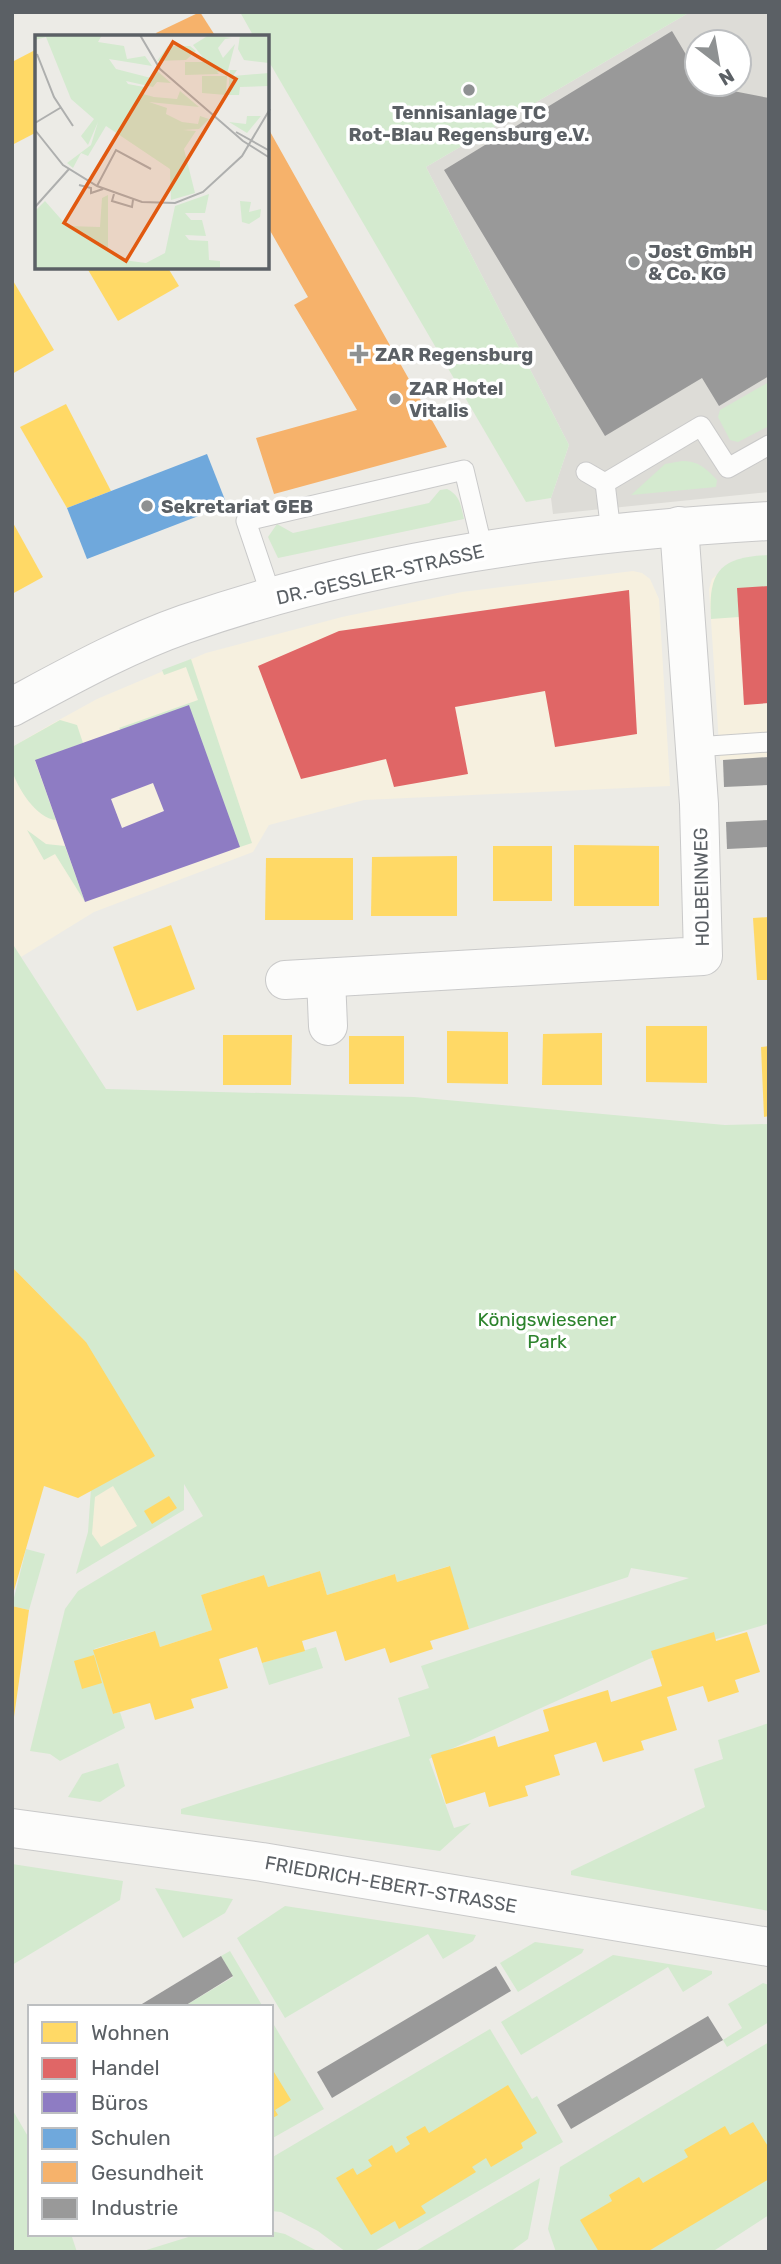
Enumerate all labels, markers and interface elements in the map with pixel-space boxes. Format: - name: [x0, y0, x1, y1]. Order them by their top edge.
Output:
- north arrow: [683, 28, 753, 98]
- inset map: [35, 35, 270, 270]
- text: N: [715, 64, 738, 91]
- marker: Tennisanlage TC Rot-Blau Regensburg e.V.: [461, 82, 477, 98]
- place label: Tennisanlage TC Rot-Blau Regensburg e.V.: [349, 101, 589, 146]
- place label: Jost GmbH & Co. KG: [648, 240, 753, 285]
- marker: Jost GmbH & Co. KG: [626, 254, 642, 270]
- place label: ZAR Regensburg: [375, 343, 533, 366]
- marker: ZAR Regensburg: [349, 344, 369, 364]
- place label: ZAR Hotel Vitalis: [409, 377, 503, 422]
- marker: ZAR Hotel Vitalis: [387, 391, 403, 407]
- place label: Sekretariat GEB: [161, 495, 313, 518]
- marker: Sekretariat GEB: [139, 498, 155, 514]
- street label: DR.-GESSLER-STRASSE: [274, 539, 486, 610]
- street label: HOLBEINWEG: [689, 827, 714, 947]
- park label: Königswiesener Park: [478, 1308, 617, 1353]
- street label: FRIEDRICH-EBERT-STRASSE: [263, 1851, 519, 1918]
- legend: [28, 2005, 273, 2236]
- text: Wohnen: [91, 2020, 169, 2045]
- text: Handel: [91, 2055, 160, 2080]
- text: Büros: [91, 2090, 148, 2115]
- text: Schulen: [91, 2125, 171, 2150]
- text: Gesundheit: [91, 2160, 203, 2185]
- text: Industrie: [91, 2195, 178, 2220]

